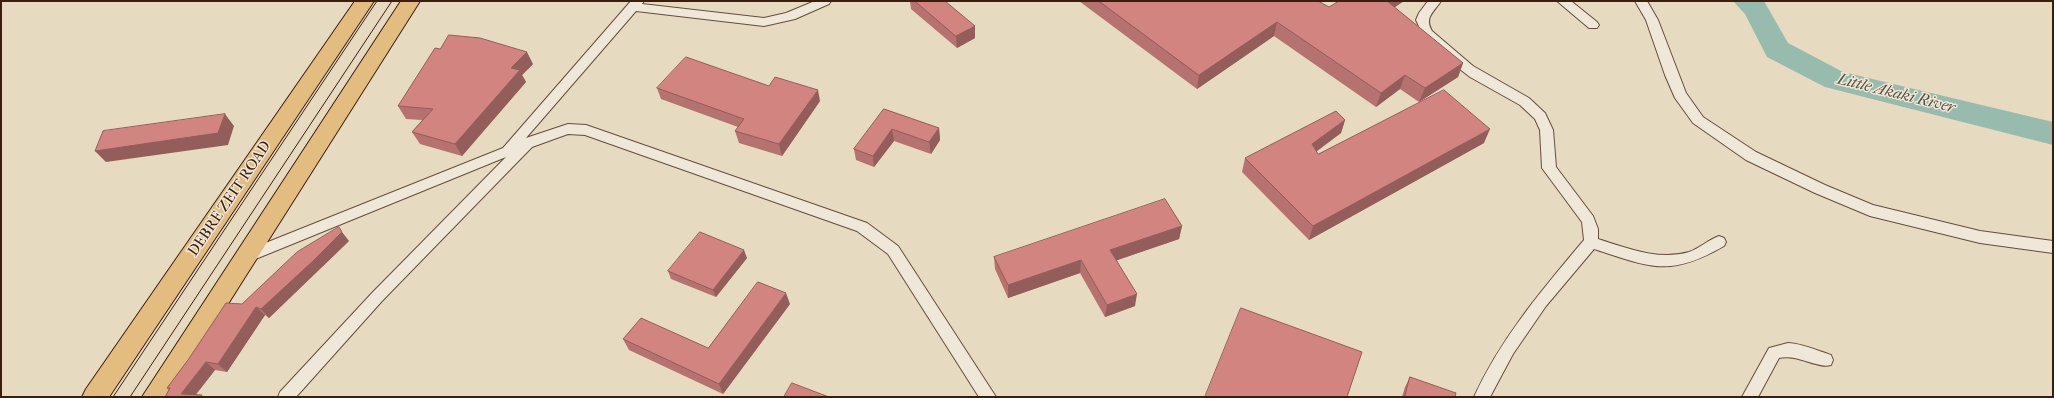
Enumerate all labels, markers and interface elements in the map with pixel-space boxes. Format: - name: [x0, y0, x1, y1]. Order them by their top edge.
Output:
- water label: Little Akaki River: [1835, 70, 1957, 118]
- street label: DEBRE ZEIT ROAD: [185, 138, 275, 260]

